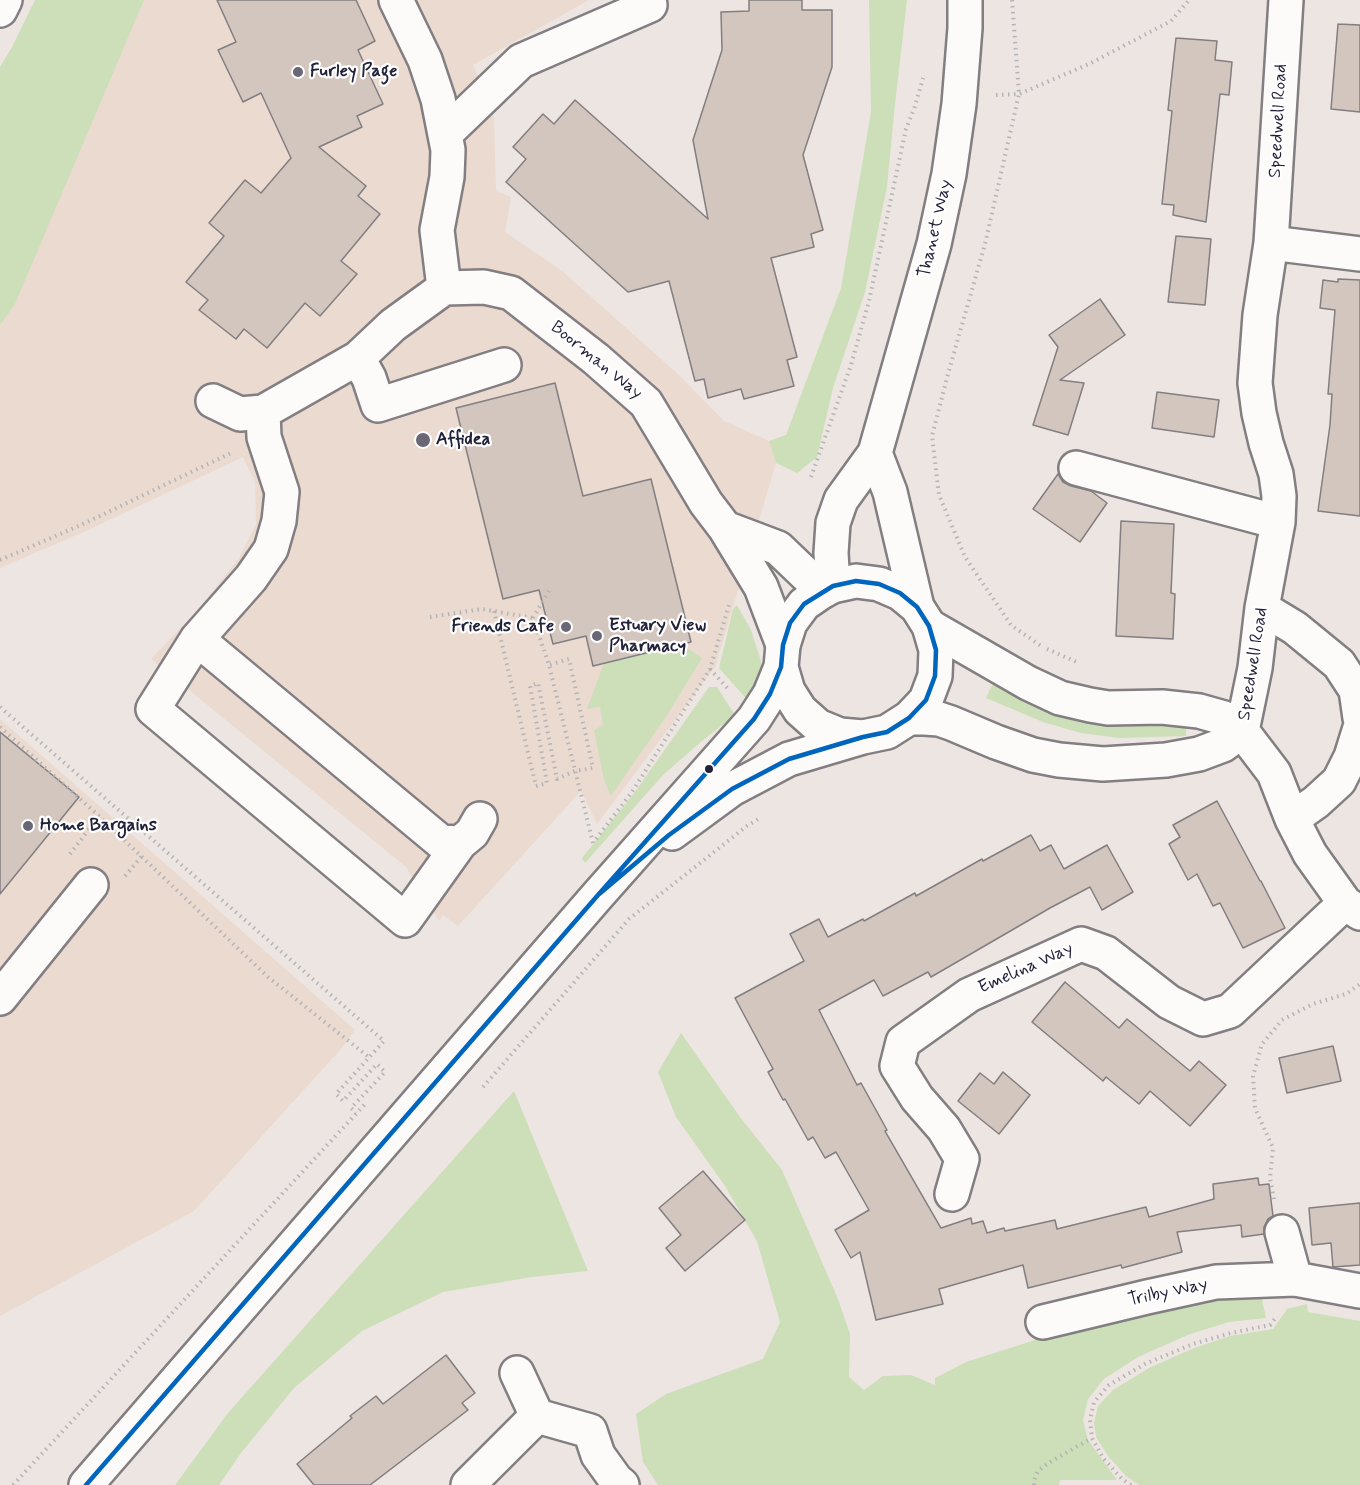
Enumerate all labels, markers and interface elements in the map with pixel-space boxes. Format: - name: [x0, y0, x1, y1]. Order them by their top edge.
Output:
- place label: Furley Page: [310, 61, 397, 83]
- street label: Speedwell Road: [1265, 63, 1293, 179]
- marker: Furley Page: [291, 65, 305, 79]
- street label: Thanet Way: [914, 178, 958, 280]
- street label: Boorman Way: [546, 317, 646, 405]
- place label: Affidea: [436, 429, 490, 451]
- marker: Affidea: [414, 431, 432, 449]
- street label: Speedwell Road: [1234, 606, 1274, 722]
- place label: Estuary View Pharmacy: [609, 615, 706, 658]
- place label: Friends Cafe: [451, 616, 554, 638]
- marker: Friends Cafe: [559, 620, 573, 634]
- marker: Estuary View Pharmacy: [590, 629, 604, 643]
- unlabelled marker: [703, 763, 715, 775]
- place label: Home Bargains: [40, 815, 157, 837]
- marker: Home Bargains: [21, 819, 35, 833]
- street label: Emelina Way: [975, 939, 1077, 999]
- street label: Trilby Way: [1126, 1274, 1210, 1312]

